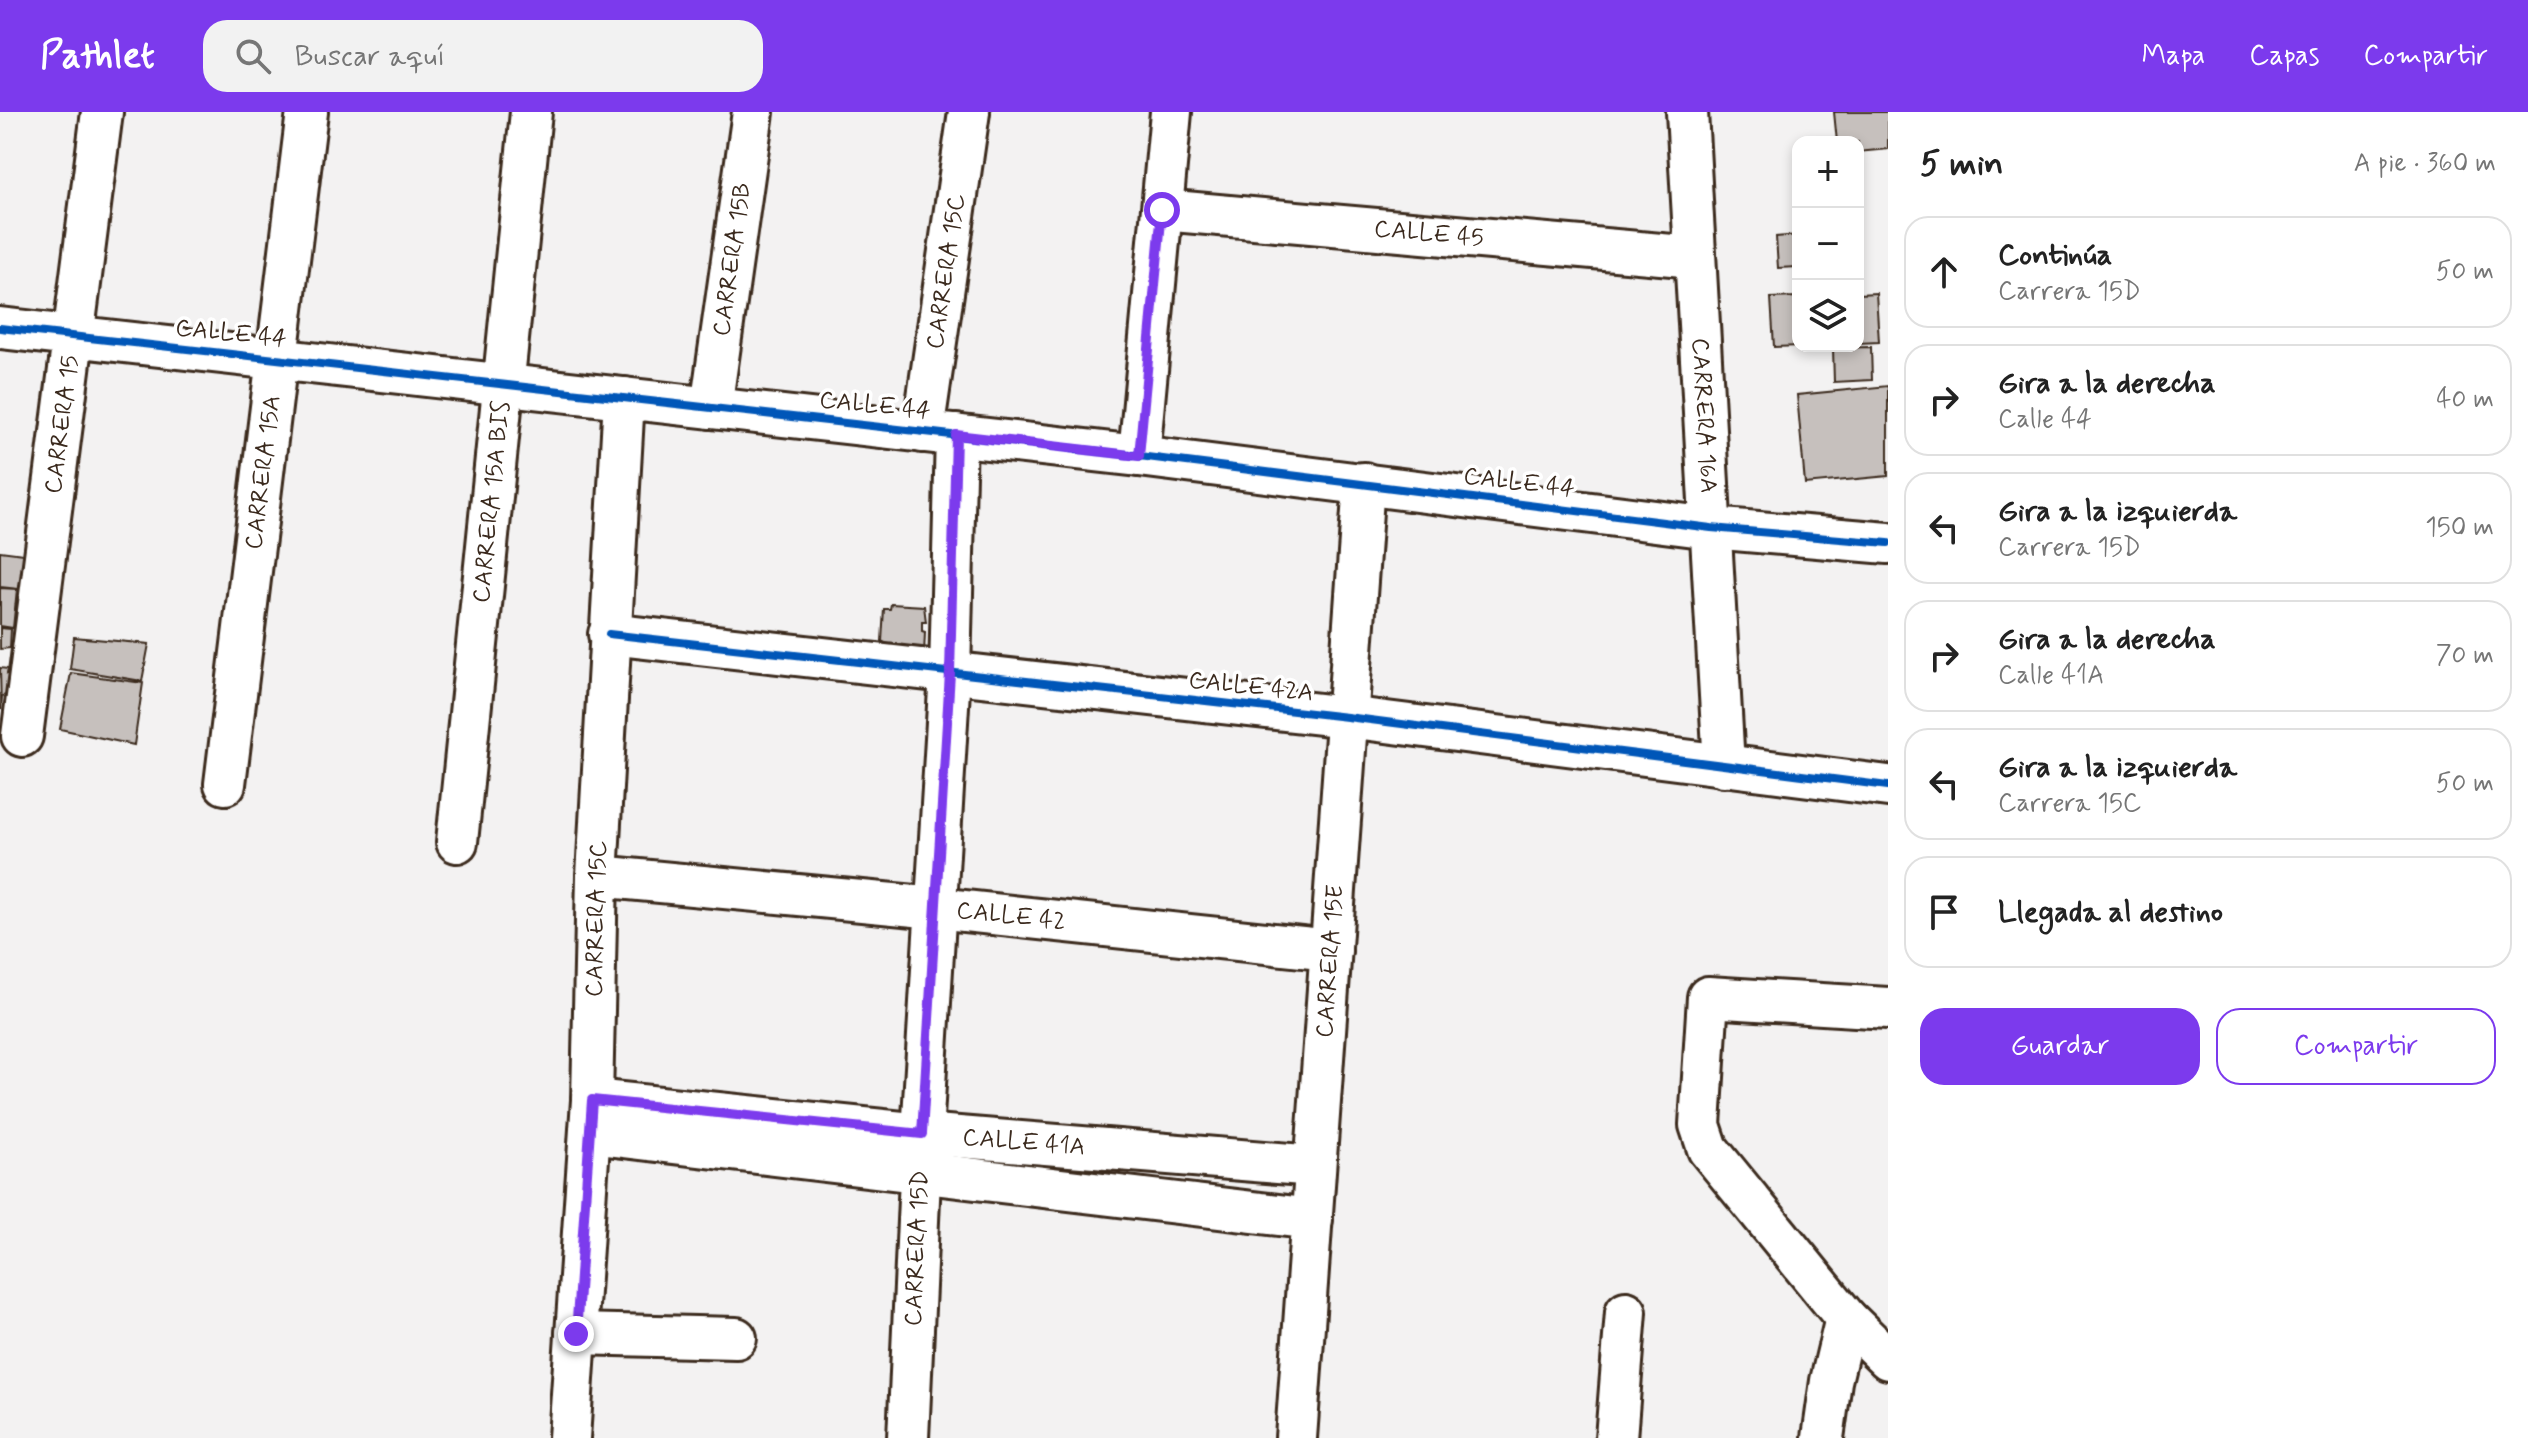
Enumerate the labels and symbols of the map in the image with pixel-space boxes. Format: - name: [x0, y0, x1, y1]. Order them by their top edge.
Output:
- street label: CARRERA 15B: [706, 181, 758, 338]
- street label: CARRERA 15C: [920, 192, 973, 351]
- route start: [1144, 192, 1180, 228]
- street label: CALLE 45: [1373, 213, 1485, 254]
- street label: CALLE 44: [174, 313, 288, 355]
- street label: CARRERA 16A: [1684, 337, 1724, 494]
- street label: CARRERA 15: [38, 353, 86, 496]
- street label: CALLE 44: [818, 385, 932, 427]
- street label: CARRERA 15A: [238, 393, 288, 551]
- street label: CARRERA 15A BIS: [466, 399, 517, 604]
- street label: CALLE 44: [1462, 461, 1576, 505]
- street label: CALLE 42A: [1187, 665, 1315, 709]
- street label: CARRERA 15C: [579, 840, 614, 997]
- street label: CARRERA 15E: [1309, 884, 1351, 1039]
- street label: CALLE 42: [955, 895, 1067, 937]
- street label: CALLE 41A: [961, 1122, 1087, 1163]
- street label: CARRERA 15D: [898, 1170, 936, 1327]
- route end: [558, 1316, 594, 1352]

